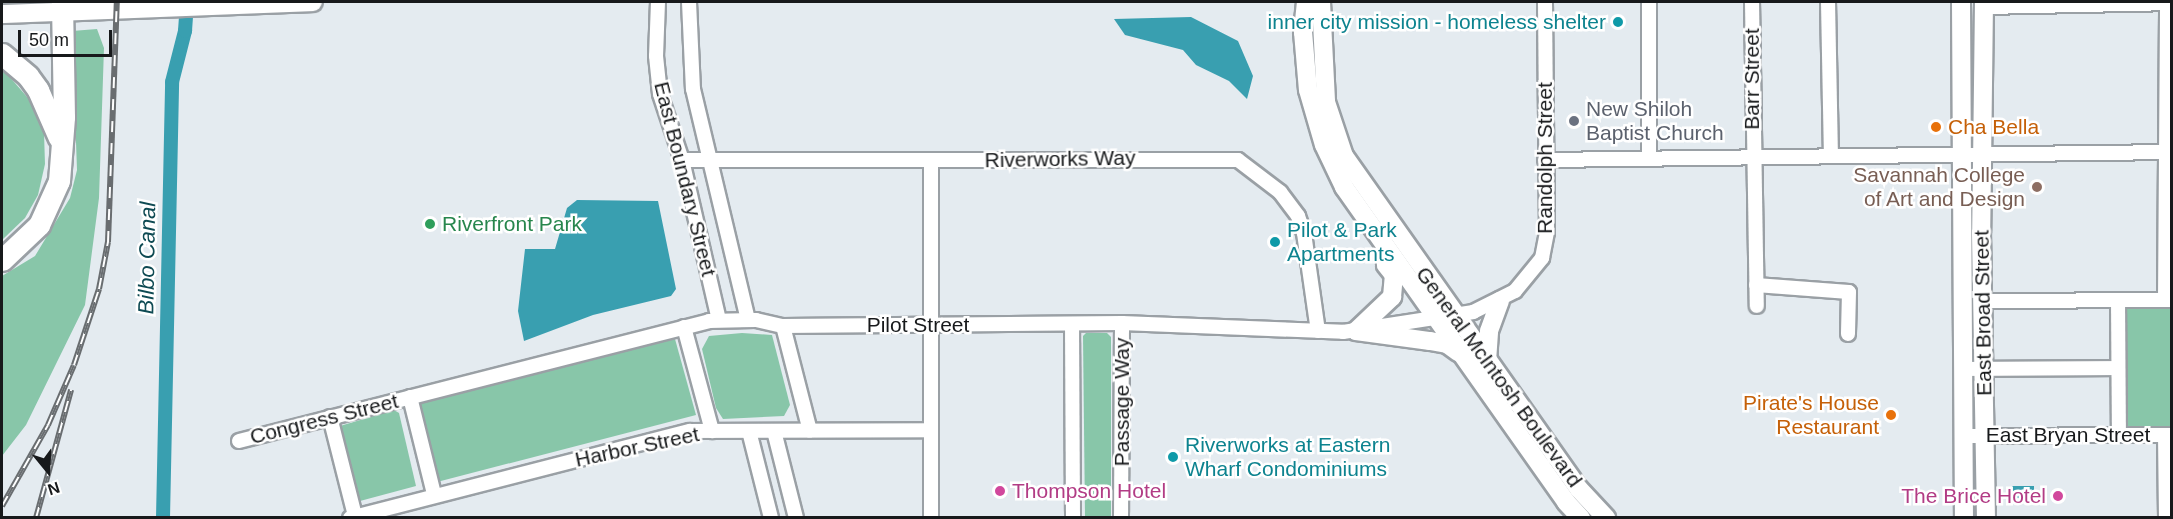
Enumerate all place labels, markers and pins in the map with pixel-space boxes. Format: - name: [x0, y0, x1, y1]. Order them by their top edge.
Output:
- place label: inner city mission - homeless shelter: [1268, 9, 1606, 35]
- marker: inner city mission - homeless shelter: [1611, 15, 1625, 29]
- place label: New Shiloh Baptist Church: [1586, 96, 1724, 146]
- marker: New Shiloh Baptist Church: [1567, 114, 1581, 128]
- place label: Cha Bella: [1948, 114, 2039, 140]
- marker: Cha Bella: [1929, 120, 1943, 134]
- place label: Savannah College of Art and Design: [1853, 162, 2025, 212]
- marker: Savannah College of Art and Design: [2030, 180, 2044, 194]
- place label: Riverfront Park: [442, 211, 582, 237]
- marker: Riverfront Park: [423, 217, 437, 231]
- place label: Pilot & Park Apartments: [1287, 217, 1397, 267]
- marker: Pilot & Park Apartments: [1268, 235, 1282, 249]
- place label: Pirate's House Restaurant: [1743, 390, 1879, 440]
- marker: Pirate's House Restaurant: [1884, 408, 1898, 422]
- place label: Riverworks at Eastern Wharf Condominiums: [1185, 432, 1390, 482]
- marker: Riverworks at Eastern Wharf Condominiums: [1166, 450, 1180, 464]
- place label: Thompson Hotel: [1012, 478, 1166, 504]
- place label: The Brice Hotel: [1901, 483, 2046, 509]
- marker: Thompson Hotel: [993, 484, 1007, 498]
- marker: The Brice Hotel: [2051, 489, 2065, 503]

